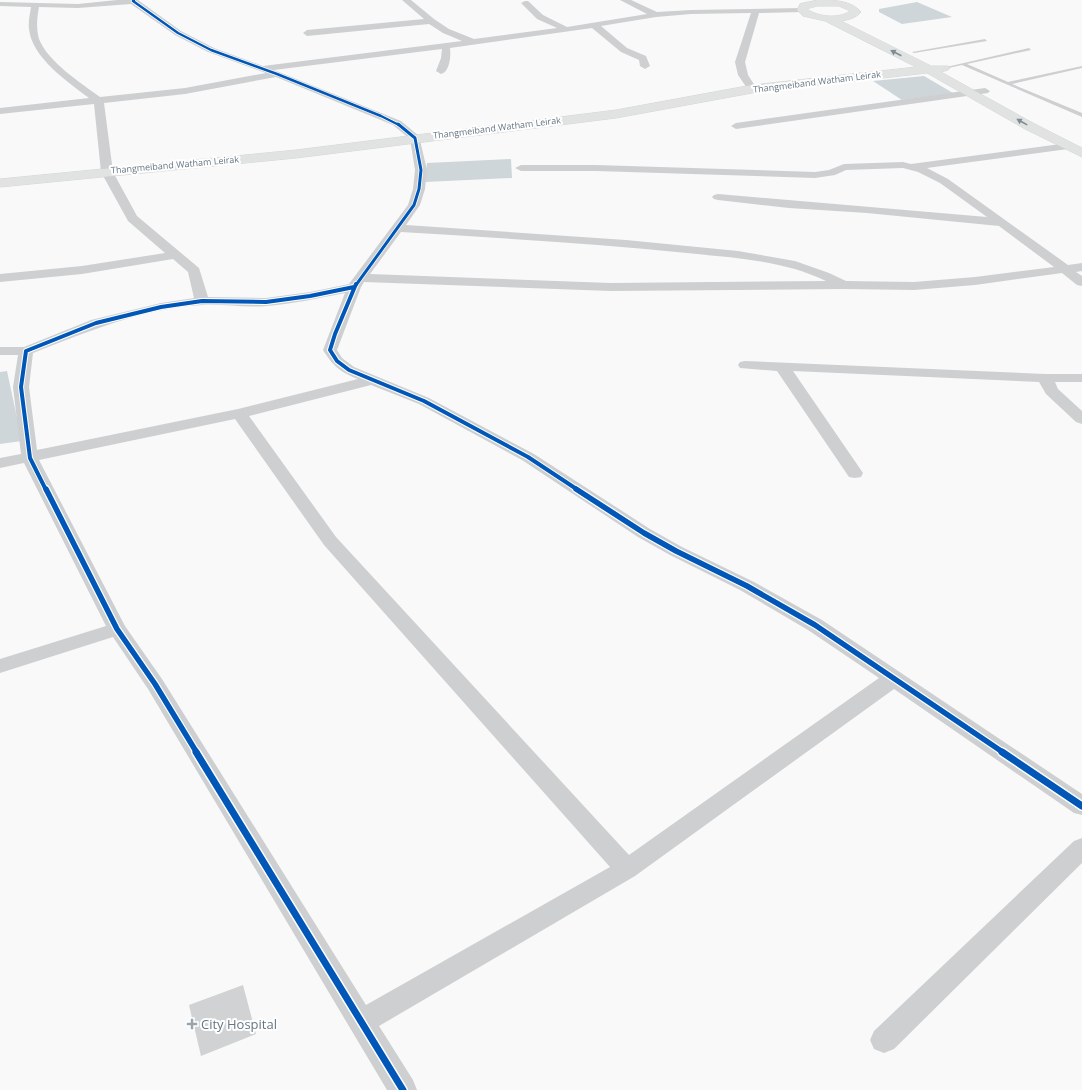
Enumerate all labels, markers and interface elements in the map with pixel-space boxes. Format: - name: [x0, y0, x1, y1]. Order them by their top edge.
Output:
- one-way arrow: [891, 50, 902, 56]
- street label: Thangmeiband Watham Leirak: [752, 67, 882, 96]
- street label: Thangmeiband Watham Leirak: [432, 113, 562, 142]
- one-way arrow: [1017, 119, 1028, 126]
- street label: Thangmeiband Watham Leirak: [110, 152, 240, 177]
- place label: City Hospital: [201, 1015, 277, 1033]
- marker: City Hospital: [186, 1018, 198, 1030]

